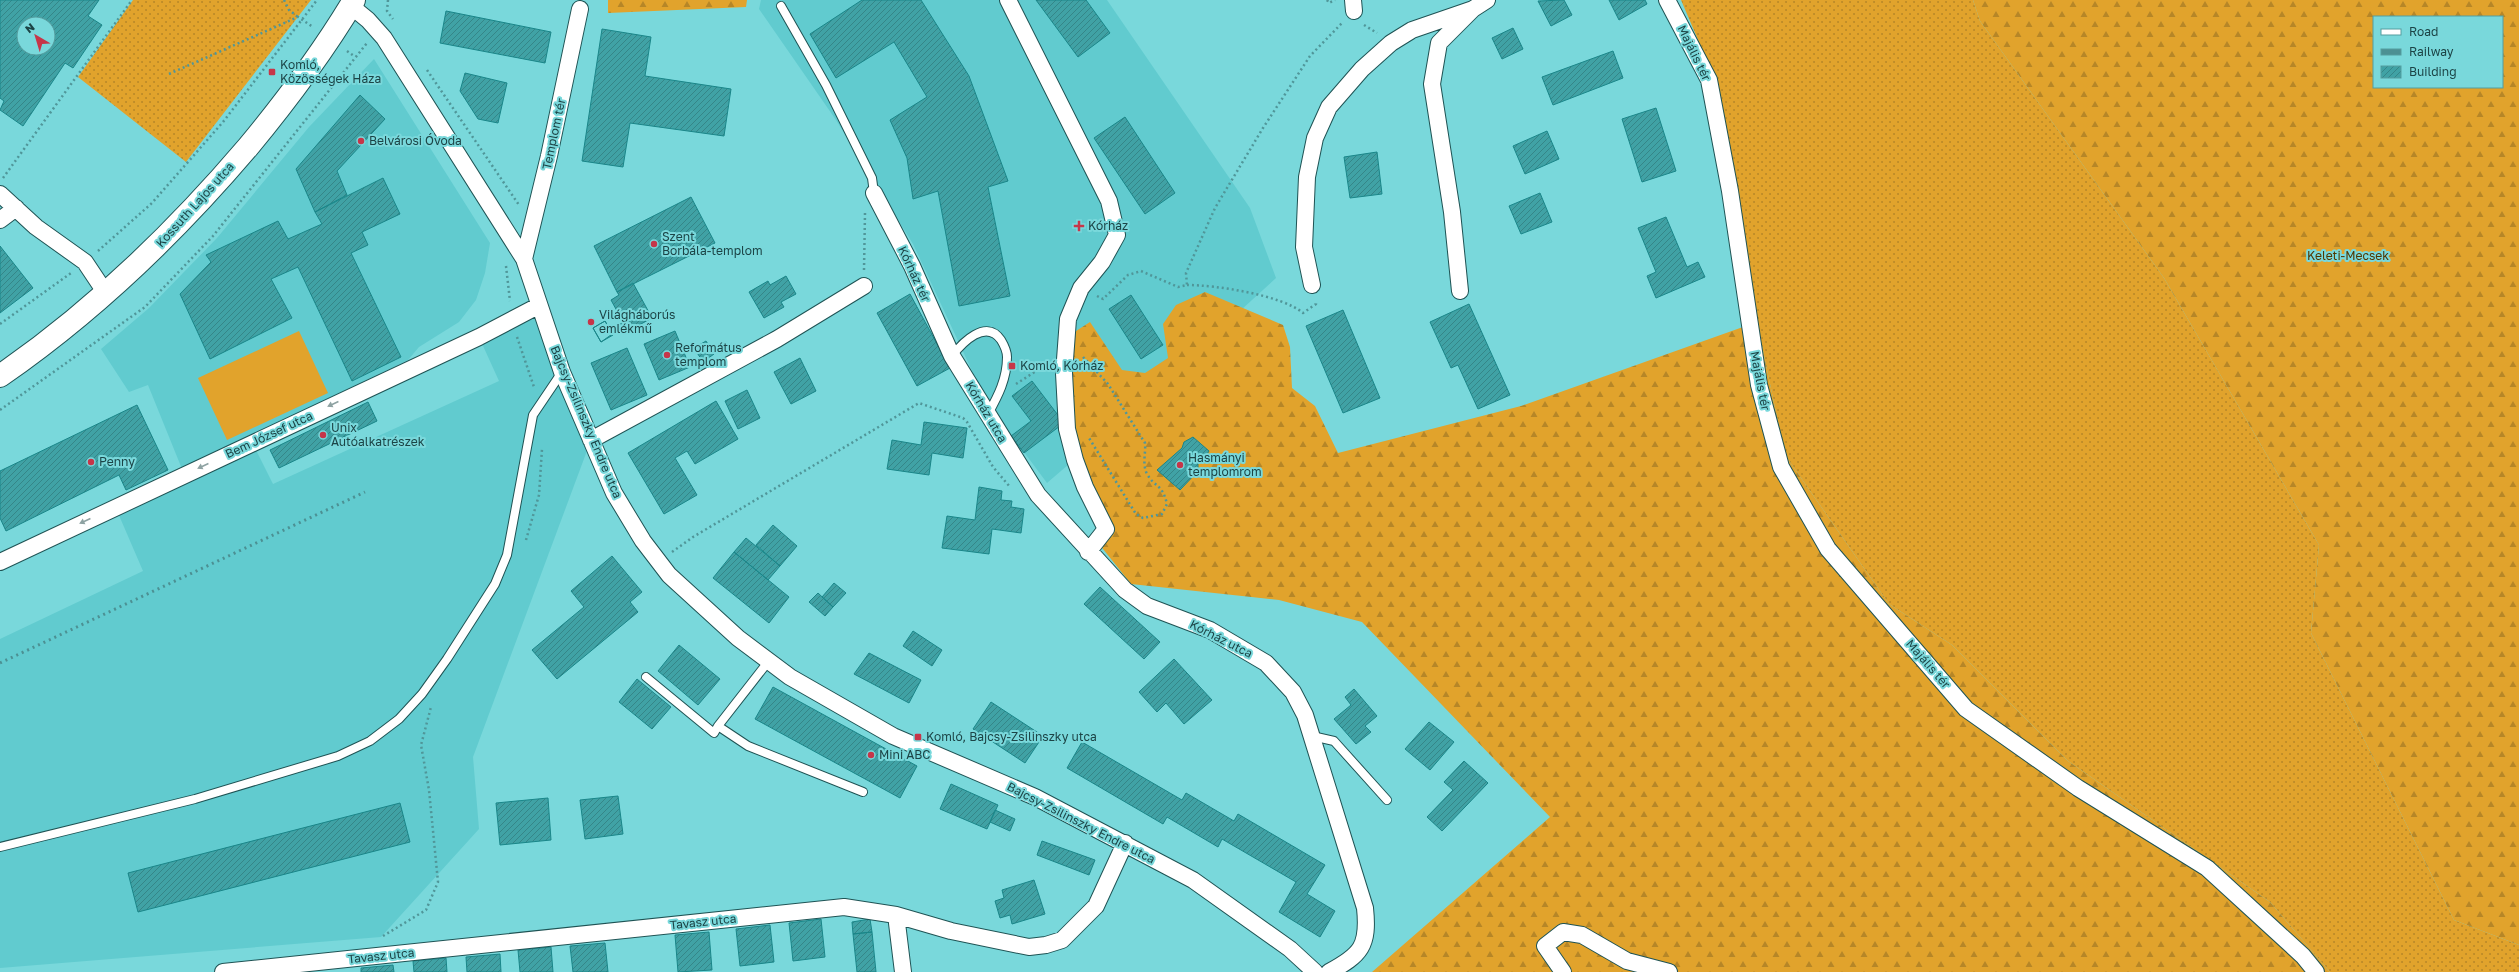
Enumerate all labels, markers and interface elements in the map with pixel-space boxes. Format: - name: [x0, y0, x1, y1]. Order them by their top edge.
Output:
- north arrow: [16, 16, 56, 56]
- legend: [2373, 16, 2503, 88]
- text: N: [22, 20, 37, 35]
- street label: Majális tér: [1675, 23, 1714, 83]
- text: Road: [2409, 24, 2438, 39]
- text: Railway: [2409, 44, 2454, 59]
- place label: Komló, Közösségek Háza: [280, 57, 381, 86]
- text: Building: [2409, 64, 2457, 79]
- marker: Komló, Közösségek Háza: [267, 67, 277, 77]
- street label: Templom tér: [539, 97, 568, 171]
- place label: Belvárosi Óvoda: [369, 133, 462, 148]
- marker: Belvárosi Óvoda: [356, 136, 366, 146]
- street label: Kossuth Lajos utca: [152, 159, 237, 250]
- place label: Kórház: [1088, 218, 1128, 233]
- marker: Kórház: [1073, 220, 1085, 232]
- place label: Szent Borbála-templom: [662, 229, 763, 258]
- marker: Szent Borbála-templom: [649, 239, 659, 249]
- street label: Kórház tér: [895, 244, 934, 304]
- park label: Keleti-Mecsek: [2307, 248, 2389, 263]
- place label: Világháborús emlékmű: [599, 307, 675, 336]
- marker: Világháborús emlékmű: [586, 317, 596, 327]
- place label: Református templom: [675, 340, 742, 369]
- street label: Bajcsy-Zsilinszky Endre utca: [547, 343, 625, 500]
- marker: Református templom: [662, 350, 672, 360]
- street label: Majális tér: [1747, 350, 1774, 412]
- place label: Komló, Kórház: [1020, 358, 1103, 373]
- marker: Komló, Kórház: [1007, 361, 1017, 371]
- street label: Kórház utca: [962, 378, 1011, 445]
- one-way arrow: [327, 401, 339, 407]
- street label: Bem József utca: [223, 408, 315, 461]
- place label: Unix Autóalkatrészek: [331, 420, 425, 449]
- marker: Unix Autóalkatrészek: [318, 430, 328, 440]
- place label: Hasmányi templomrom: [1188, 450, 1262, 479]
- place label: Penny: [99, 454, 135, 469]
- marker: Penny: [86, 457, 96, 467]
- marker: Hasmányi templomrom: [1175, 460, 1185, 470]
- one-way arrow: [197, 463, 209, 469]
- one-way arrow: [79, 518, 91, 524]
- street label: Kórház utca: [1187, 616, 1255, 661]
- street label: Majális tér: [1903, 636, 1954, 691]
- place label: Komló, Bajcsy-Zsilinszky utca: [926, 729, 1097, 744]
- marker: Komló, Bajcsy-Zsilinszky utca: [913, 732, 923, 742]
- place label: Mini ABC: [879, 747, 930, 762]
- marker: Mini ABC: [866, 750, 876, 760]
- street label: Bajcsy-Zsilinszky Endre utca: [1005, 779, 1158, 867]
- street label: Tavasz utca: [669, 911, 737, 932]
- street label: Tavasz utca: [347, 945, 415, 966]

